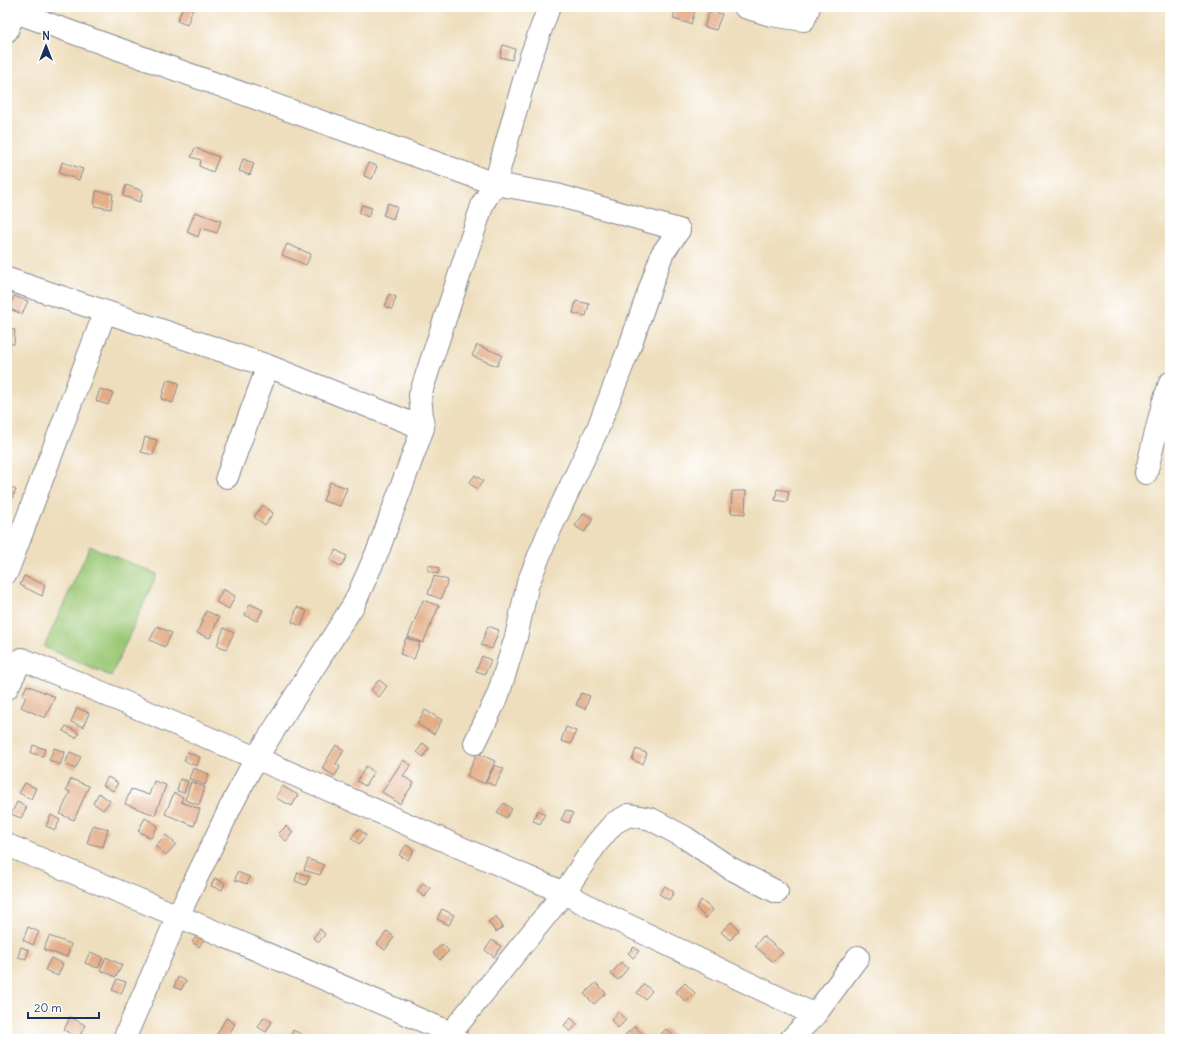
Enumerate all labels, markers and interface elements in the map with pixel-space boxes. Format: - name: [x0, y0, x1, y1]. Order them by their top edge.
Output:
- north arrow: [26, 26, 66, 66]
- text: N: [42, 29, 50, 43]
- scale bar: [28, 994, 99, 1020]
- text: 20 m: [34, 1000, 62, 1015]

